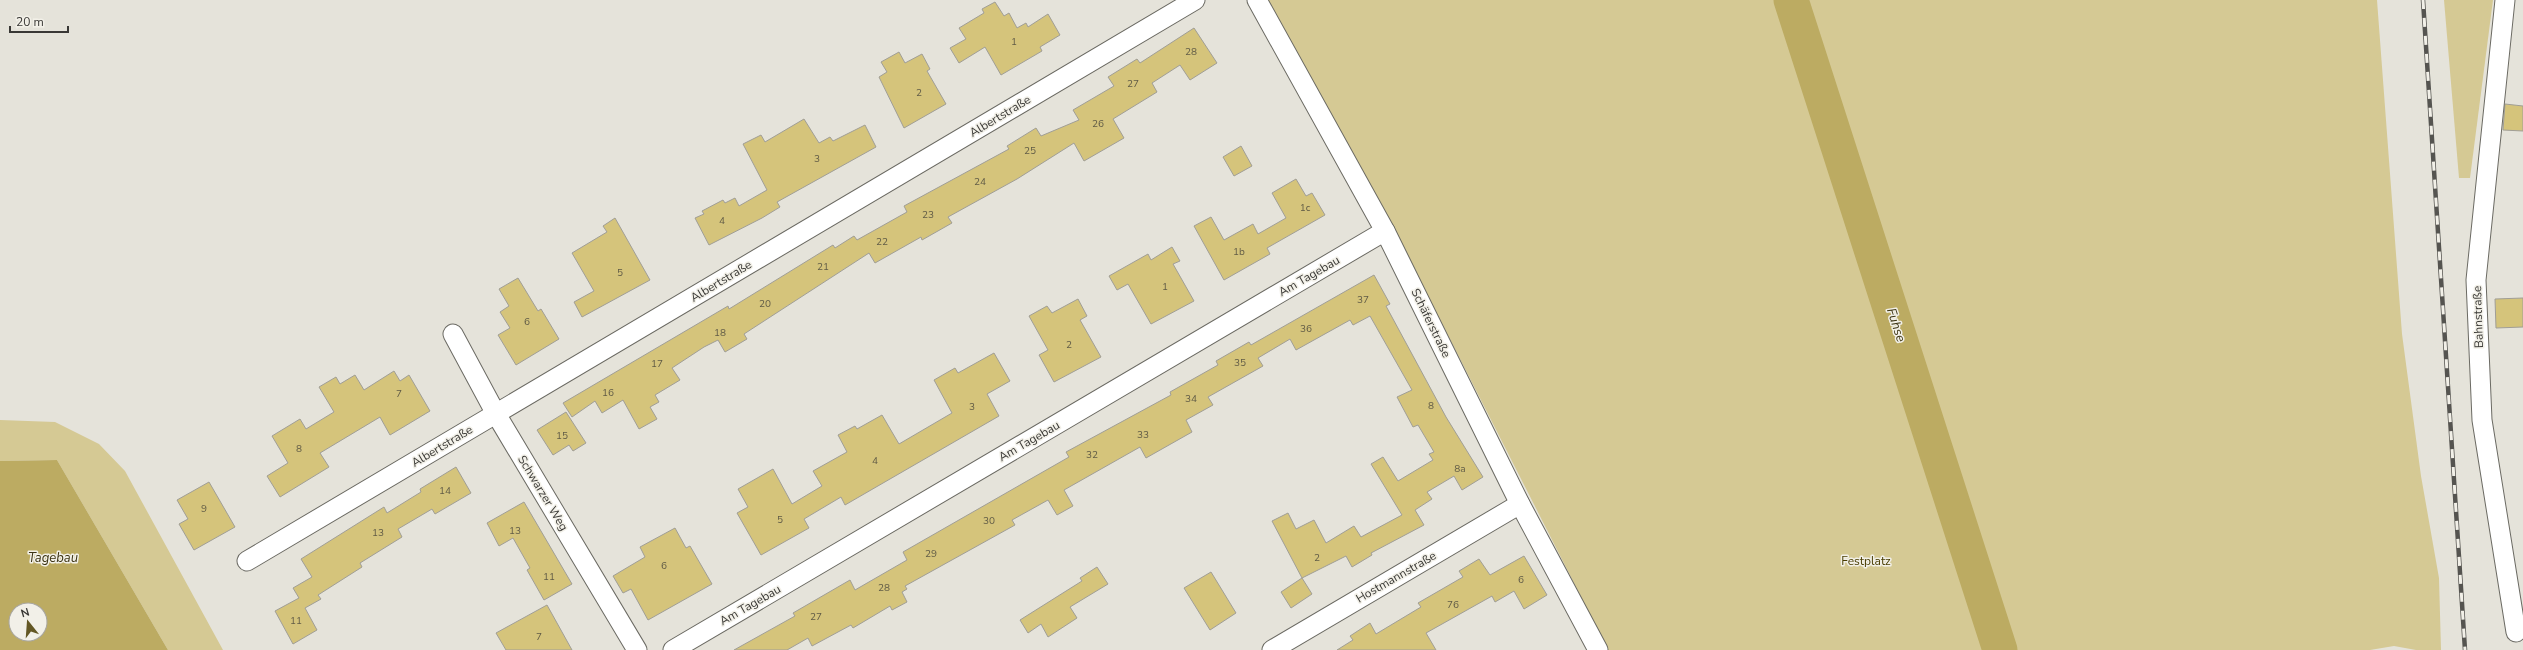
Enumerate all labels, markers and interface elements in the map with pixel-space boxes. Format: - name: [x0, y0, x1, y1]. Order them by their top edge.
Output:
- scale bar: [10, 8, 68, 34]
- text: 20 m: [16, 14, 44, 30]
- house number: 1: [1011, 35, 1017, 49]
- house number: 28: [1185, 45, 1197, 59]
- house number: 27: [1127, 77, 1139, 91]
- house number: 2: [916, 86, 922, 100]
- street label: Albertstraße: [966, 91, 1034, 141]
- house number: 26: [1092, 117, 1104, 131]
- house number: 25: [1024, 144, 1036, 158]
- house number: 3: [814, 152, 820, 166]
- house number: 24: [974, 175, 986, 189]
- house number: 1c: [1300, 201, 1311, 215]
- house number: 23: [922, 208, 934, 222]
- house number: 4: [719, 214, 725, 228]
- house number: 22: [876, 235, 888, 249]
- house number: 1b: [1233, 245, 1245, 259]
- street label: Am Tagebau: [1275, 252, 1343, 300]
- street label: Albertstraße: [687, 256, 755, 306]
- house number: 21: [817, 260, 829, 274]
- house number: 5: [617, 266, 623, 280]
- house number: 1: [1162, 280, 1168, 294]
- street label: Schäferstraße: [1407, 286, 1455, 360]
- street label: Bahnstraße: [2469, 286, 2487, 348]
- house number: 37: [1357, 293, 1369, 307]
- house number: 20: [759, 297, 771, 311]
- water label: Fuhse: [1882, 306, 1910, 344]
- house number: 6: [524, 315, 530, 329]
- house number: 36: [1300, 322, 1312, 336]
- house number: 18: [714, 326, 726, 340]
- house number: 2: [1066, 338, 1072, 352]
- house number: 35: [1234, 356, 1246, 370]
- house number: 17: [651, 357, 663, 371]
- house number: 16: [602, 386, 614, 400]
- house number: 7: [396, 387, 402, 401]
- house number: 34: [1185, 392, 1197, 406]
- house number: 8: [1428, 399, 1434, 413]
- house number: 3: [969, 400, 975, 414]
- street label: Am Tagebau: [995, 417, 1063, 465]
- street label: Albertstraße: [408, 421, 476, 471]
- house number: 33: [1137, 428, 1149, 442]
- house number: 15: [556, 429, 568, 443]
- house number: 8: [296, 442, 302, 456]
- house number: 32: [1086, 448, 1098, 462]
- street label: Schwarzer Weg: [514, 452, 572, 534]
- house number: 4: [872, 454, 878, 468]
- house number: 8a: [1454, 462, 1466, 476]
- house number: 14: [439, 484, 451, 498]
- house number: 9: [201, 502, 207, 516]
- house number: 5: [777, 513, 783, 527]
- house number: 30: [983, 514, 995, 528]
- house number: 13: [509, 524, 521, 538]
- house number: 13: [372, 526, 384, 540]
- house number: 29: [925, 547, 937, 561]
- street label: Hostmannstraße: [1353, 548, 1439, 606]
- water label: Tagebau: [28, 549, 78, 567]
- house number: 2: [1314, 551, 1320, 565]
- park label: Festplatz: [1841, 553, 1891, 569]
- house number: 6: [661, 559, 667, 573]
- house number: 11: [543, 570, 555, 584]
- house number: 6: [1518, 573, 1524, 587]
- street label: Am Tagebau: [716, 581, 784, 629]
- house number: 28: [878, 581, 890, 595]
- house number: 76: [1447, 598, 1459, 612]
- north arrow: [8, 602, 48, 642]
- text: N: [19, 605, 31, 621]
- house number: 27: [810, 610, 822, 624]
- house number: 11: [290, 614, 302, 628]
- house number: 7: [536, 630, 542, 644]

